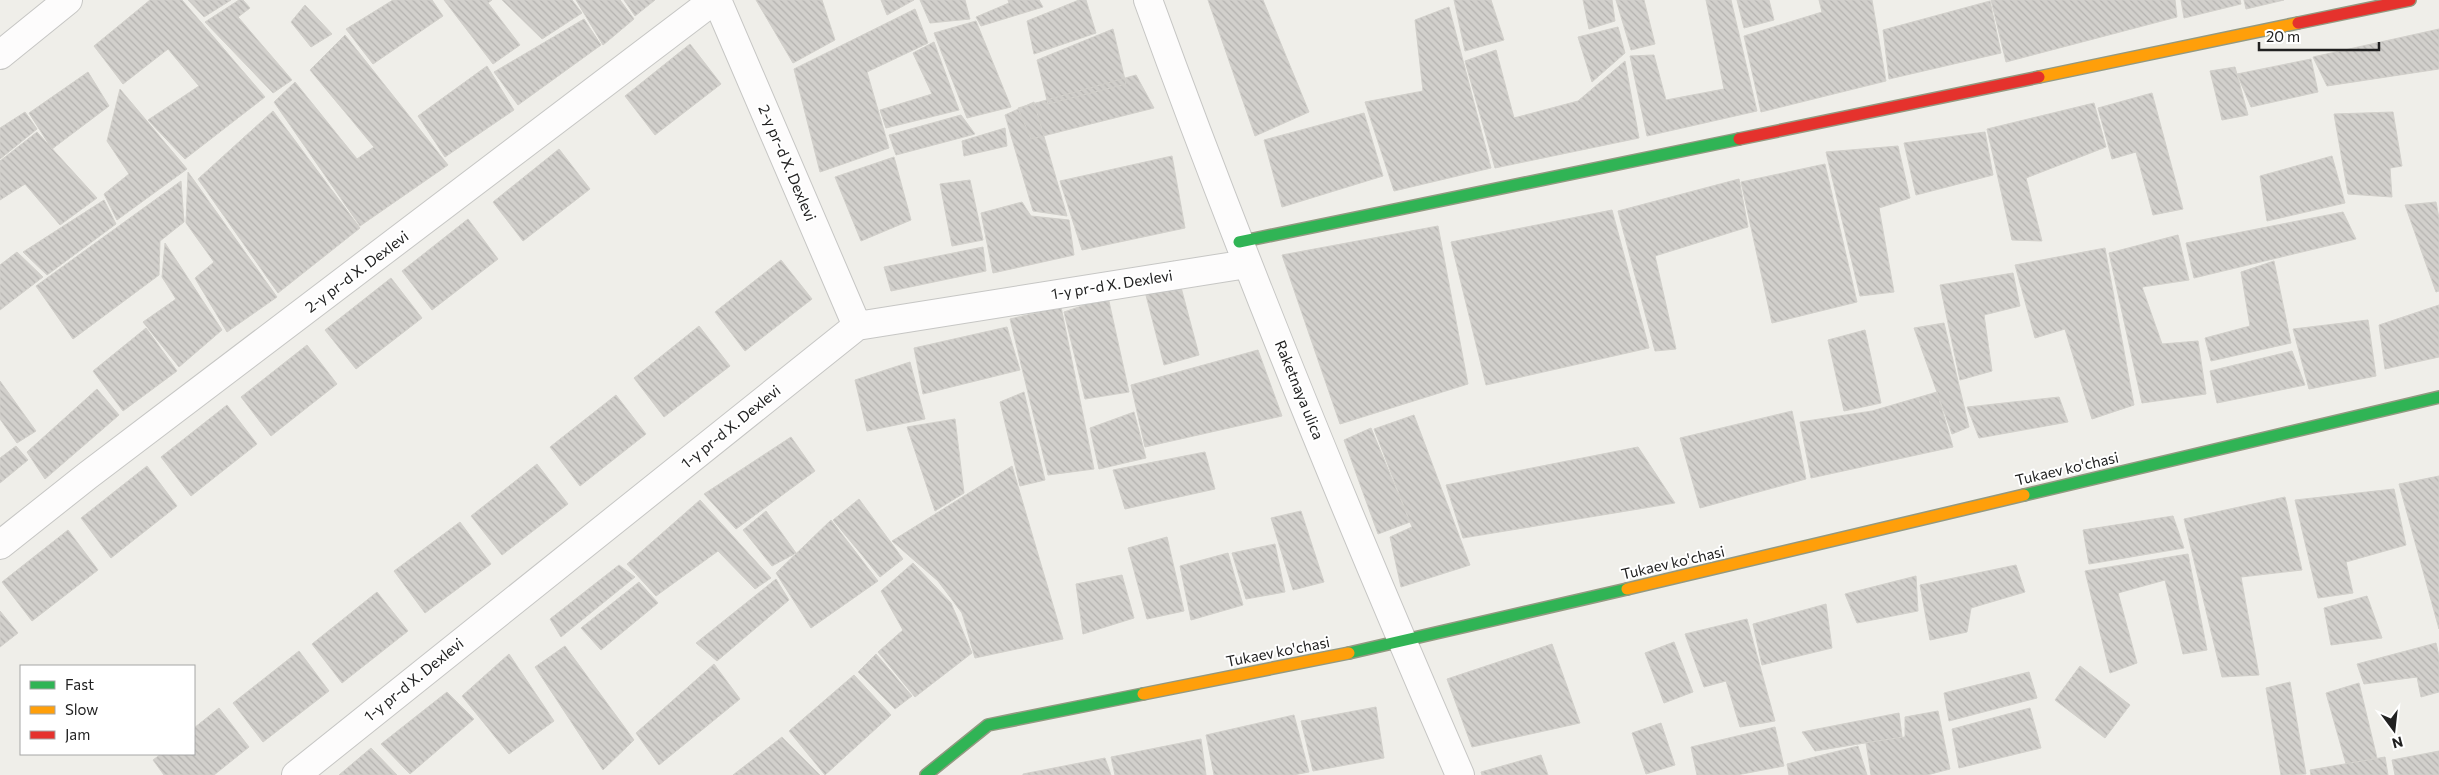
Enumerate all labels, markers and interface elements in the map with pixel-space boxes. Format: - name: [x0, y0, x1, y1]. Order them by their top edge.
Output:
- scale bar: [2259, 20, 2379, 52]
- text: 20 m: [2266, 27, 2300, 45]
- street label: 2-y pr-d X. Dexlevi: [755, 102, 821, 223]
- street label: 2-y pr-d X. Dexlevi: [301, 227, 412, 316]
- street label: 1-y pr-d X. Dexlevi: [1050, 266, 1174, 303]
- street label: Raketnaya ulica: [1272, 337, 1328, 442]
- street label: 1-y pr-d X. Dexlevi: [677, 381, 784, 472]
- street label: Tukaev ko'chasi: [2013, 447, 2120, 489]
- street label: Tukaev ko'chasi: [1619, 541, 1726, 583]
- street label: Tukaev ko'chasi: [1224, 632, 1331, 670]
- street label: 1-y pr-d X. Dexlevi: [360, 634, 467, 725]
- legend: [20, 665, 195, 755]
- text: Fast: [65, 675, 94, 693]
- text: Slow: [65, 700, 98, 718]
- north arrow: [2369, 705, 2419, 755]
- text: Jam: [65, 725, 90, 743]
- text: N: [2390, 733, 2405, 753]

